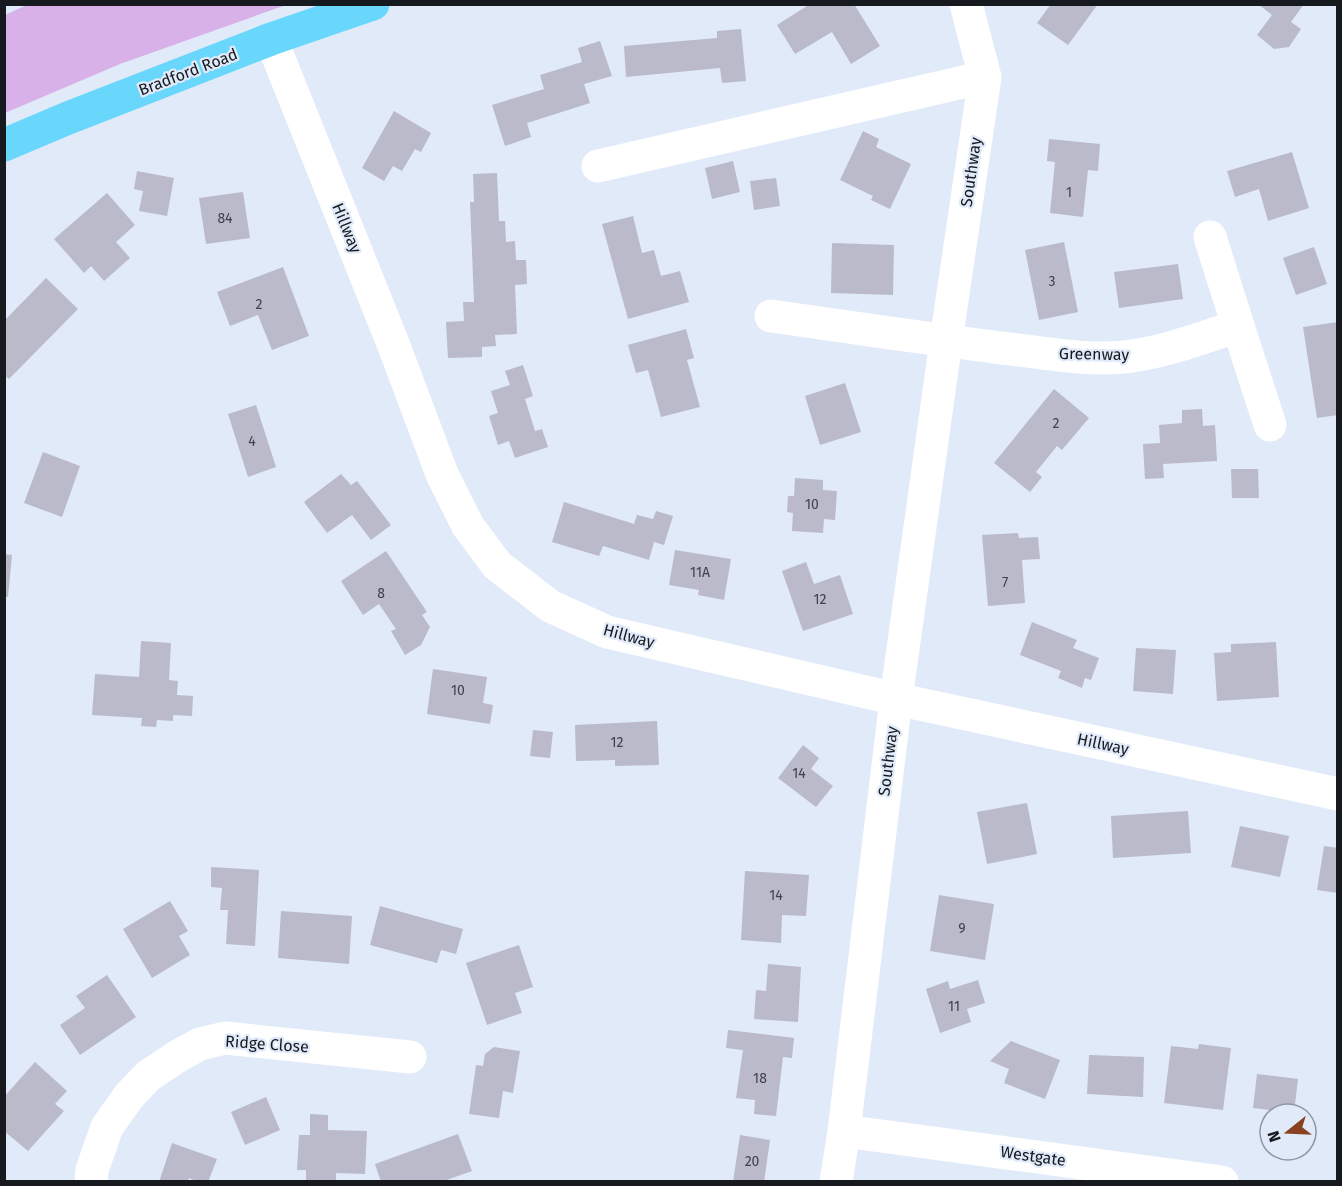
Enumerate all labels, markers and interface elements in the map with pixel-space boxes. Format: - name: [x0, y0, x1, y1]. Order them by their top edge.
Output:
- street label: Bradford Road: [136, 44, 240, 100]
- street label: Southway: [957, 136, 985, 208]
- house number: 1: [1066, 184, 1072, 201]
- street label: Hillway: [328, 200, 366, 256]
- house number: 84: [217, 210, 233, 227]
- house number: 3: [1049, 273, 1056, 290]
- house number: 2: [256, 296, 263, 313]
- street label: Greenway: [1059, 344, 1129, 364]
- house number: 2: [1053, 415, 1060, 432]
- house number: 4: [248, 433, 256, 450]
- house number: 10: [805, 496, 819, 513]
- house number: 11A: [690, 564, 710, 581]
- house number: 7: [1002, 574, 1008, 591]
- house number: 8: [377, 585, 385, 602]
- house number: 12: [814, 591, 827, 608]
- street label: Hillway: [601, 620, 657, 652]
- house number: 10: [451, 682, 465, 699]
- street label: Southway: [874, 725, 902, 797]
- street label: Hillway: [1075, 729, 1131, 759]
- house number: 12: [611, 734, 624, 751]
- house number: 14: [792, 765, 806, 782]
- house number: 14: [769, 887, 783, 904]
- house number: 9: [958, 920, 966, 937]
- house number: 11: [948, 998, 960, 1015]
- street label: Ridge Close: [225, 1032, 309, 1056]
- house number: 18: [753, 1070, 767, 1087]
- north arrow: [1258, 1102, 1318, 1162]
- text: N: [1264, 1129, 1285, 1144]
- street label: Westgate: [999, 1142, 1067, 1170]
- house number: 20: [745, 1153, 760, 1170]

